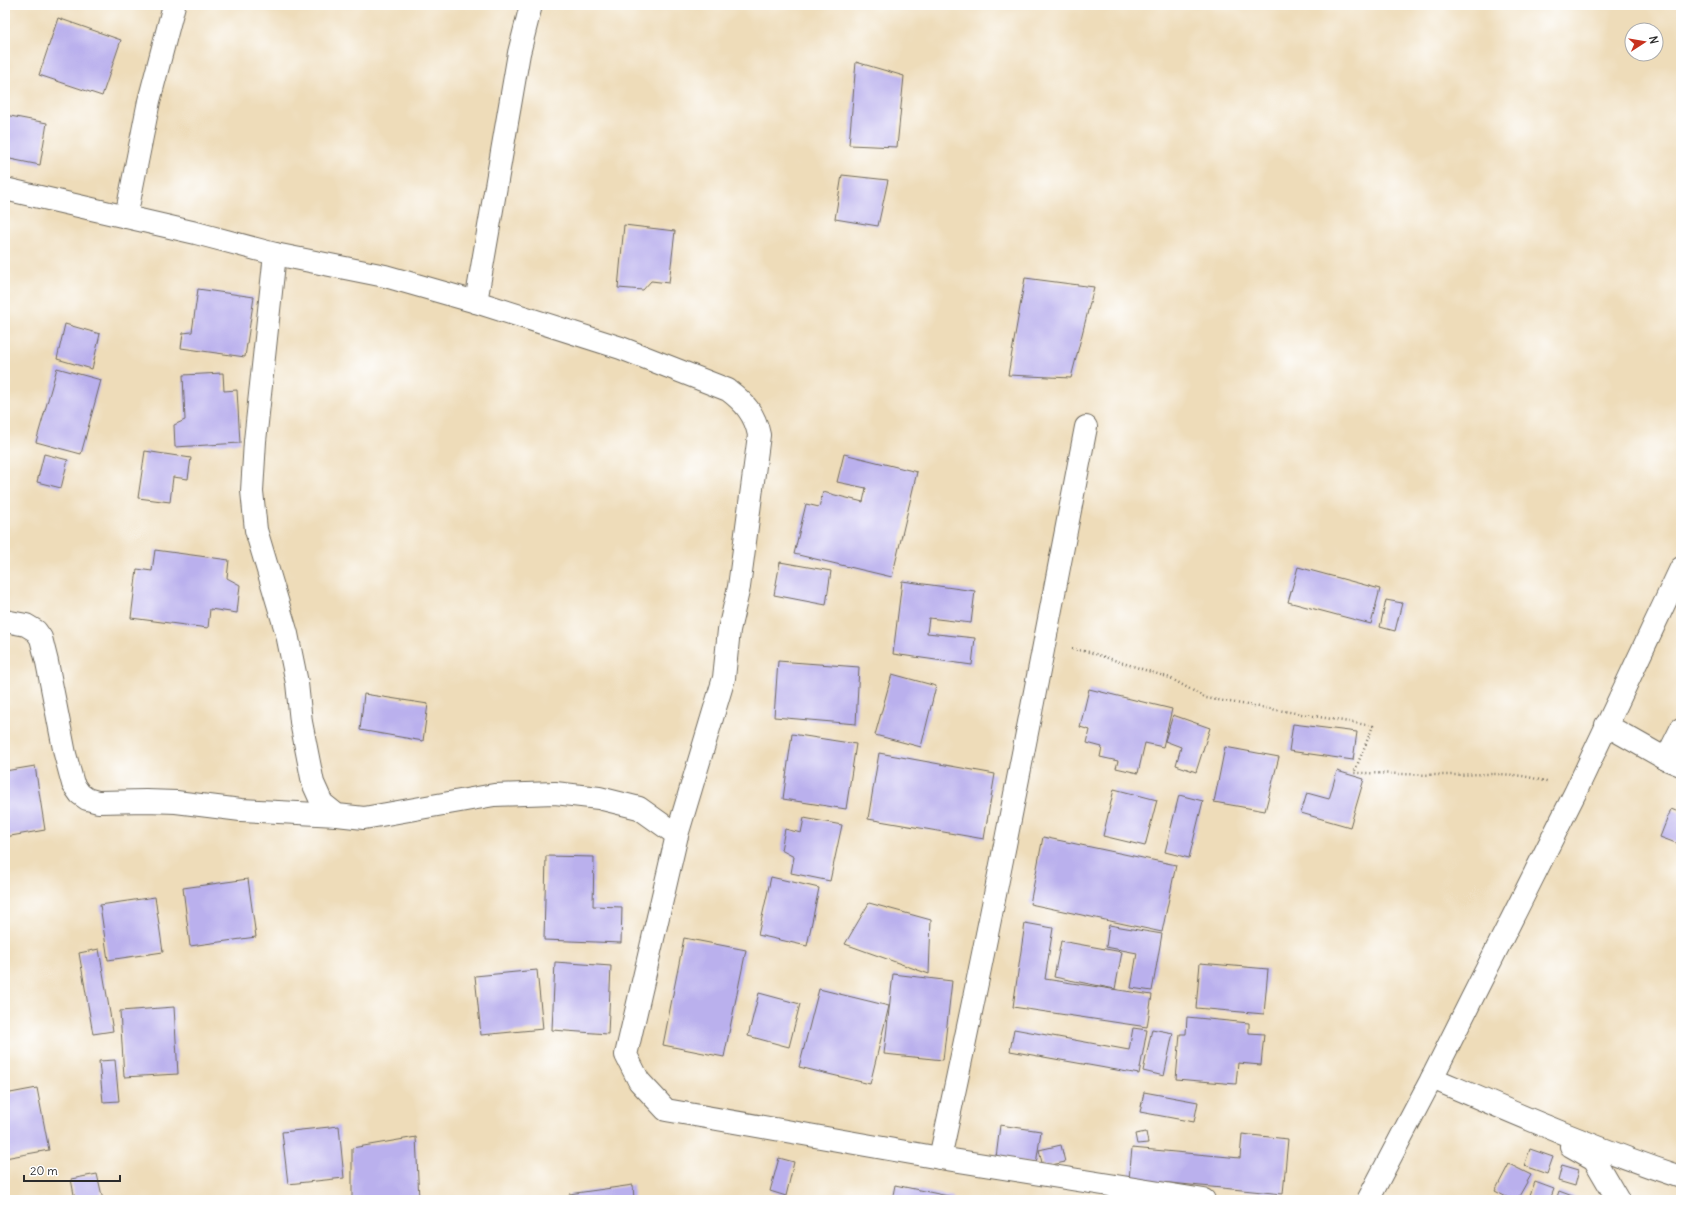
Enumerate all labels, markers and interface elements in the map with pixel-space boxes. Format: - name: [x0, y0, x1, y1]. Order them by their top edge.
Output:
- north arrow: [1624, 22, 1664, 62]
- text: N: [1646, 35, 1661, 45]
- scale bar: [24, 1157, 120, 1183]
- text: 20 m: [30, 1163, 58, 1178]

